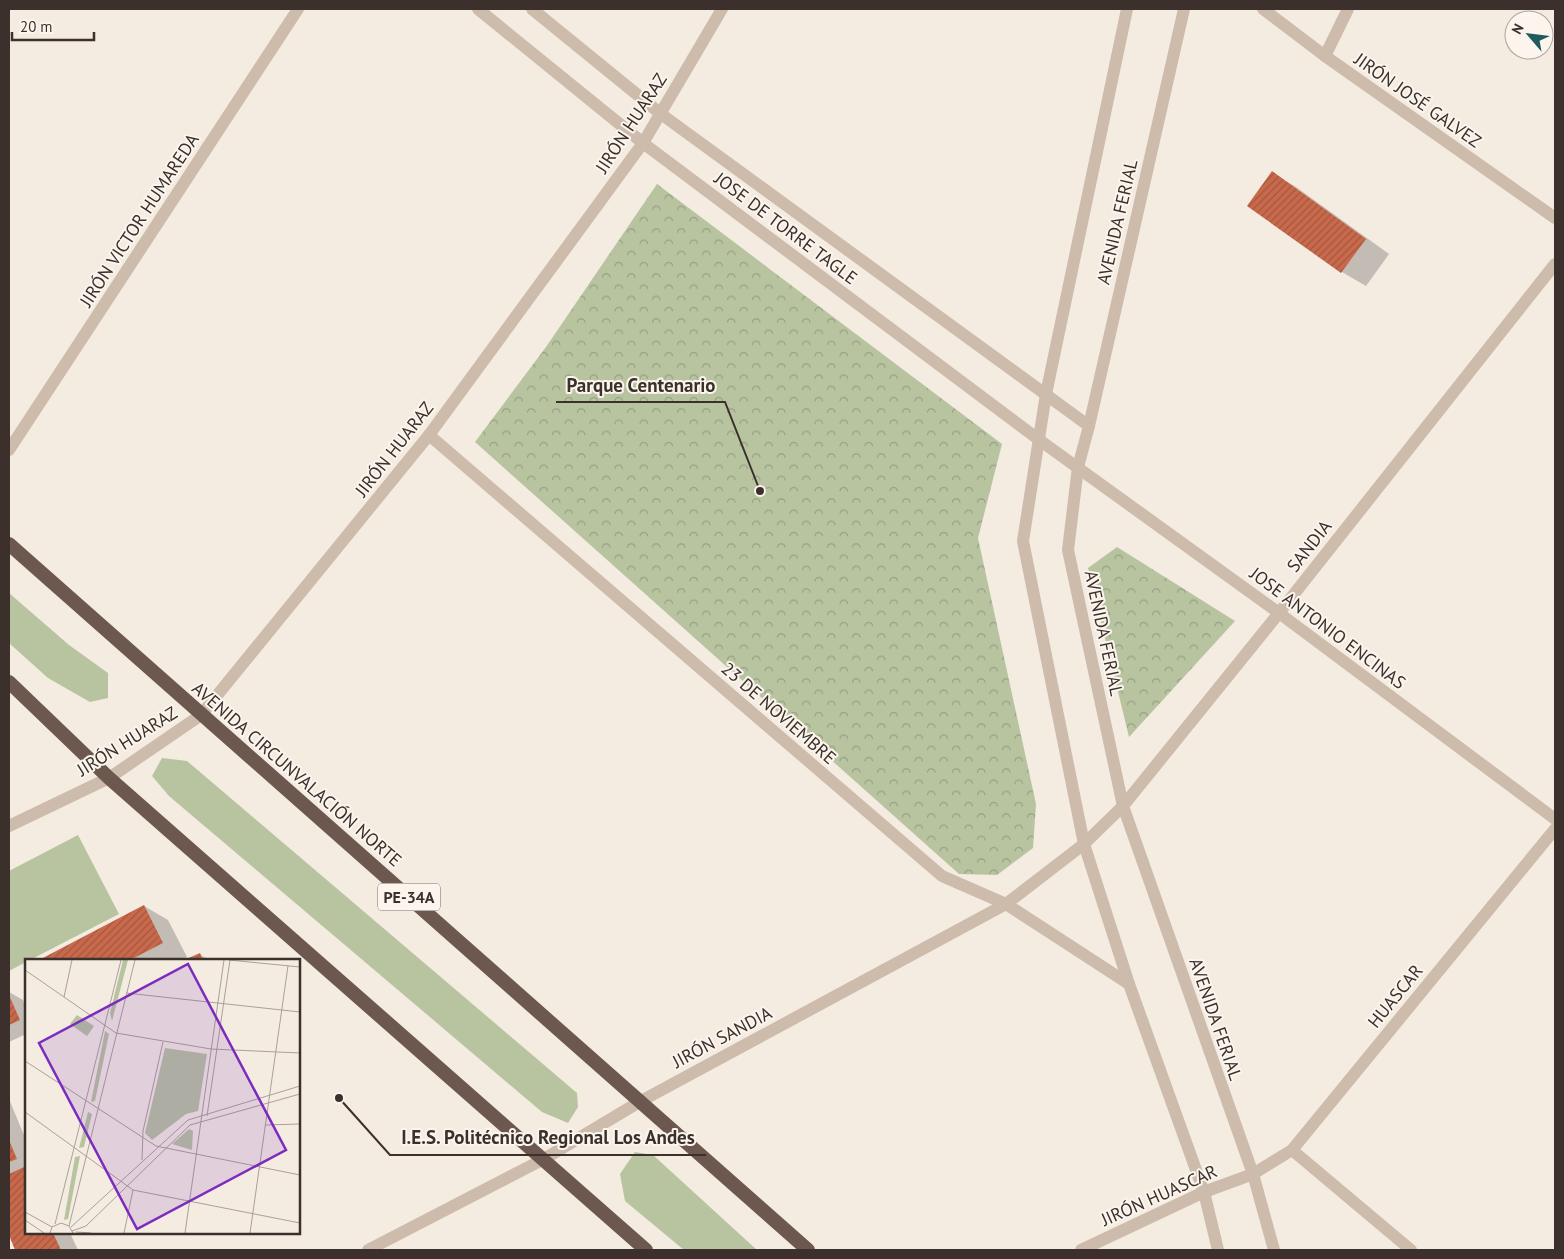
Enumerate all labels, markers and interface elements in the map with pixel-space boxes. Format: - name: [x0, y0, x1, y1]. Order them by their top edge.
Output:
- scale bar: [12, 10, 95, 42]
- north arrow: [1504, 10, 1554, 60]
- text: 20 m: [20, 17, 53, 36]
- text: N: [1507, 21, 1528, 37]
- street label: JIRÓN JOSÉ GALVEZ: [1349, 47, 1486, 153]
- street label: JIRÓN HUARAZ: [590, 69, 672, 178]
- street label: JIRÓN VICTOR HUMAREDA: [74, 129, 204, 312]
- street label: AVENIDA FERIAL: [1091, 157, 1143, 287]
- street label: JOSE DE TORRE TAGLE: [709, 166, 862, 289]
- callout: Parque Centenario: [556, 368, 725, 402]
- text: Parque Centenario: [567, 373, 715, 397]
- street label: JIRÓN HUARAZ: [349, 397, 438, 502]
- street label: SANDIA: [1282, 515, 1337, 577]
- street label: JOSE ANTONIO ENCINAS: [1245, 561, 1410, 694]
- street label: AVENIDA FERIAL: [1079, 568, 1129, 698]
- street label: 23 DE NOVIEMBRE: [717, 657, 841, 769]
- street label: AVENIDA CIRCUNVALACIÓN NORTE: [187, 677, 407, 871]
- street label: JIRÓN HUARAZ: [72, 701, 182, 782]
- road number: PE-34A: [378, 884, 440, 910]
- street label: AVENIDA FERIAL: [1184, 955, 1248, 1083]
- inset map: [25, 959, 300, 1234]
- street label: HUASCAR: [1362, 959, 1428, 1032]
- street label: JIRÓN SANDIA: [667, 1001, 776, 1073]
- callout: I.E.S. Politécnico Regional Los Andes: [390, 1121, 706, 1155]
- text: I.E.S. Politécnico Regional Los Andes: [401, 1125, 695, 1149]
- street label: JIRÓN HUASCAR: [1097, 1159, 1221, 1231]

